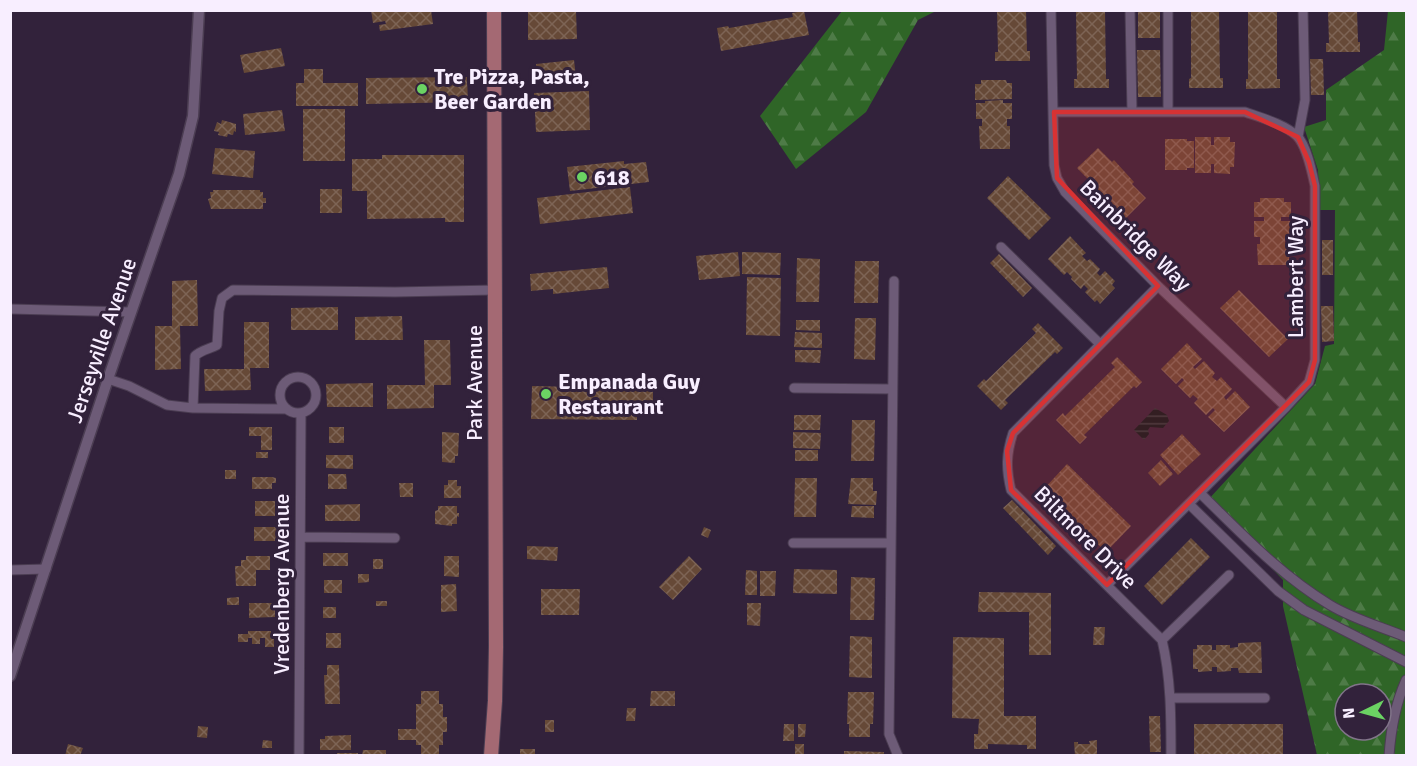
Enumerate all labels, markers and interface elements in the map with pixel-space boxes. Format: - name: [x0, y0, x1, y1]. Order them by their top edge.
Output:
- place label: Tre Pizza, Pasta, Beer Garden: [434, 63, 590, 115]
- marker: Tre Pizza, Pasta, Beer Garden: [415, 82, 429, 96]
- place label: 618: [594, 164, 630, 191]
- marker: 618: [575, 170, 589, 184]
- street label: Bainbridge Way: [1074, 174, 1198, 297]
- street label: Lambert Way: [1282, 215, 1309, 338]
- street label: Jerseyville Avenue: [61, 254, 142, 426]
- street label: Park Avenue: [461, 325, 488, 441]
- place label: Empanada Guy Restaurant: [558, 368, 700, 420]
- marker: Empanada Guy Restaurant: [539, 387, 553, 401]
- street label: Biltmore Drive: [1028, 480, 1143, 595]
- street label: Vredenberg Avenue: [268, 493, 295, 675]
- north arrow: [1333, 682, 1393, 742]
- text: N: [1339, 707, 1360, 720]

